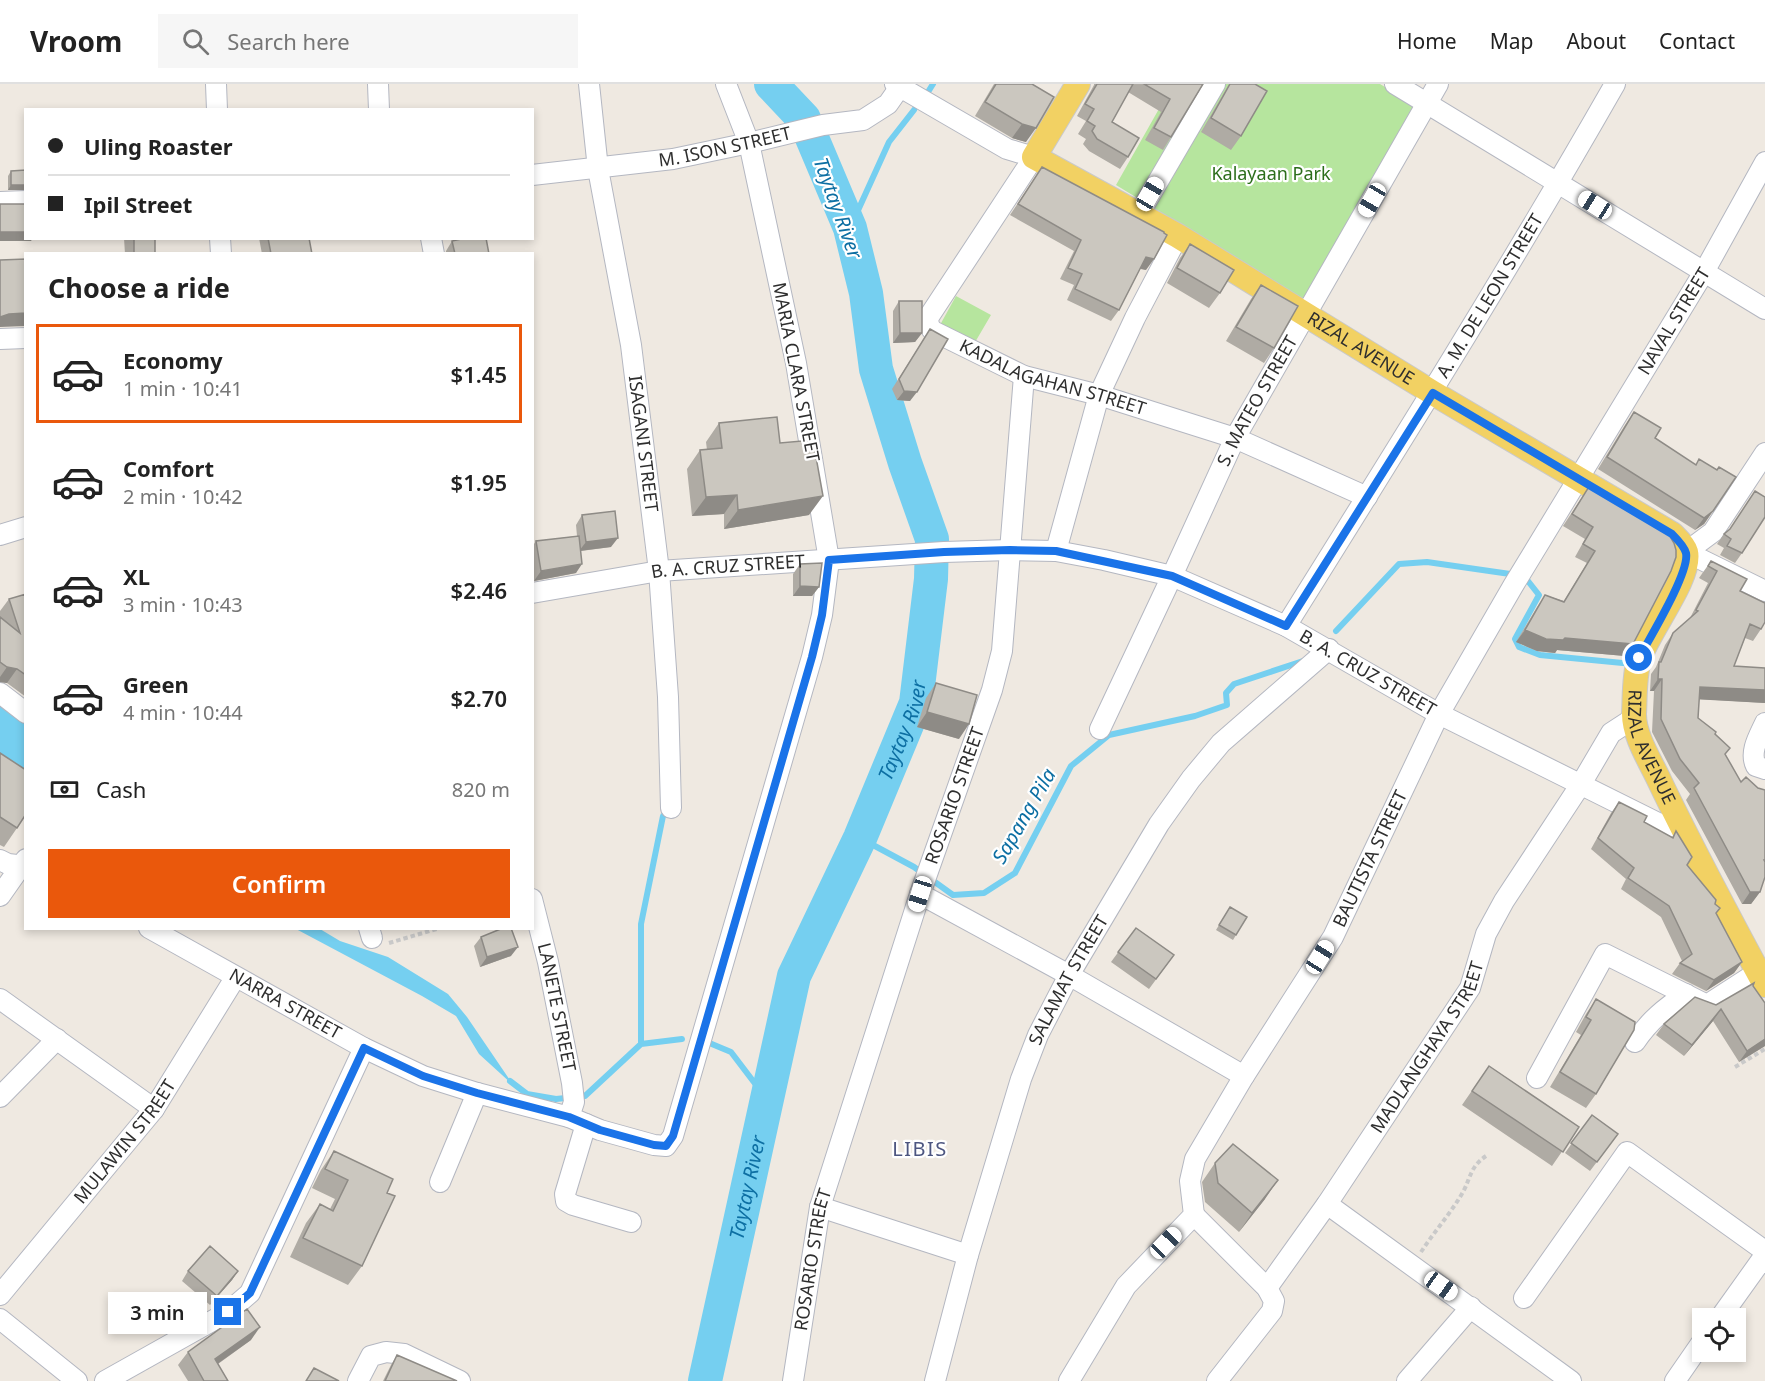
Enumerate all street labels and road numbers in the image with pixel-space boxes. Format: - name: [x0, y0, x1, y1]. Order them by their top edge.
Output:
- street label: M. ISON STREET: [657, 120, 794, 172]
- street label: A. M. DE LEON STREET: [1430, 209, 1548, 382]
- street label: NAVAL STREET: [1631, 263, 1715, 379]
- street label: MARIA CLARA STREET: [768, 280, 826, 463]
- street label: RIZAL AVENUE: [1303, 305, 1419, 390]
- street label: S. MATEO STREET: [1211, 331, 1302, 470]
- street label: KADALAGAHAN STREET: [956, 333, 1149, 420]
- street label: ISAGANI STREET: [624, 374, 665, 513]
- street label: B. A. CRUZ STREET: [649, 548, 806, 583]
- street label: B. A. CRUZ STREET: [1295, 623, 1441, 721]
- street label: RIZAL AVENUE: [1623, 689, 1682, 808]
- street label: ROSARIO STREET: [919, 723, 989, 867]
- street label: BAUTISTA STREET: [1327, 786, 1412, 931]
- street label: SALAMAT STREET: [1022, 910, 1113, 1048]
- street label: LANETE STREET: [533, 940, 582, 1073]
- street label: MADLANGHAYA STREET: [1364, 958, 1488, 1137]
- street label: NARRA STREET: [225, 962, 346, 1044]
- street label: MULAWIN STREET: [68, 1074, 180, 1208]
- street label: ROSARIO STREET: [788, 1185, 836, 1332]

